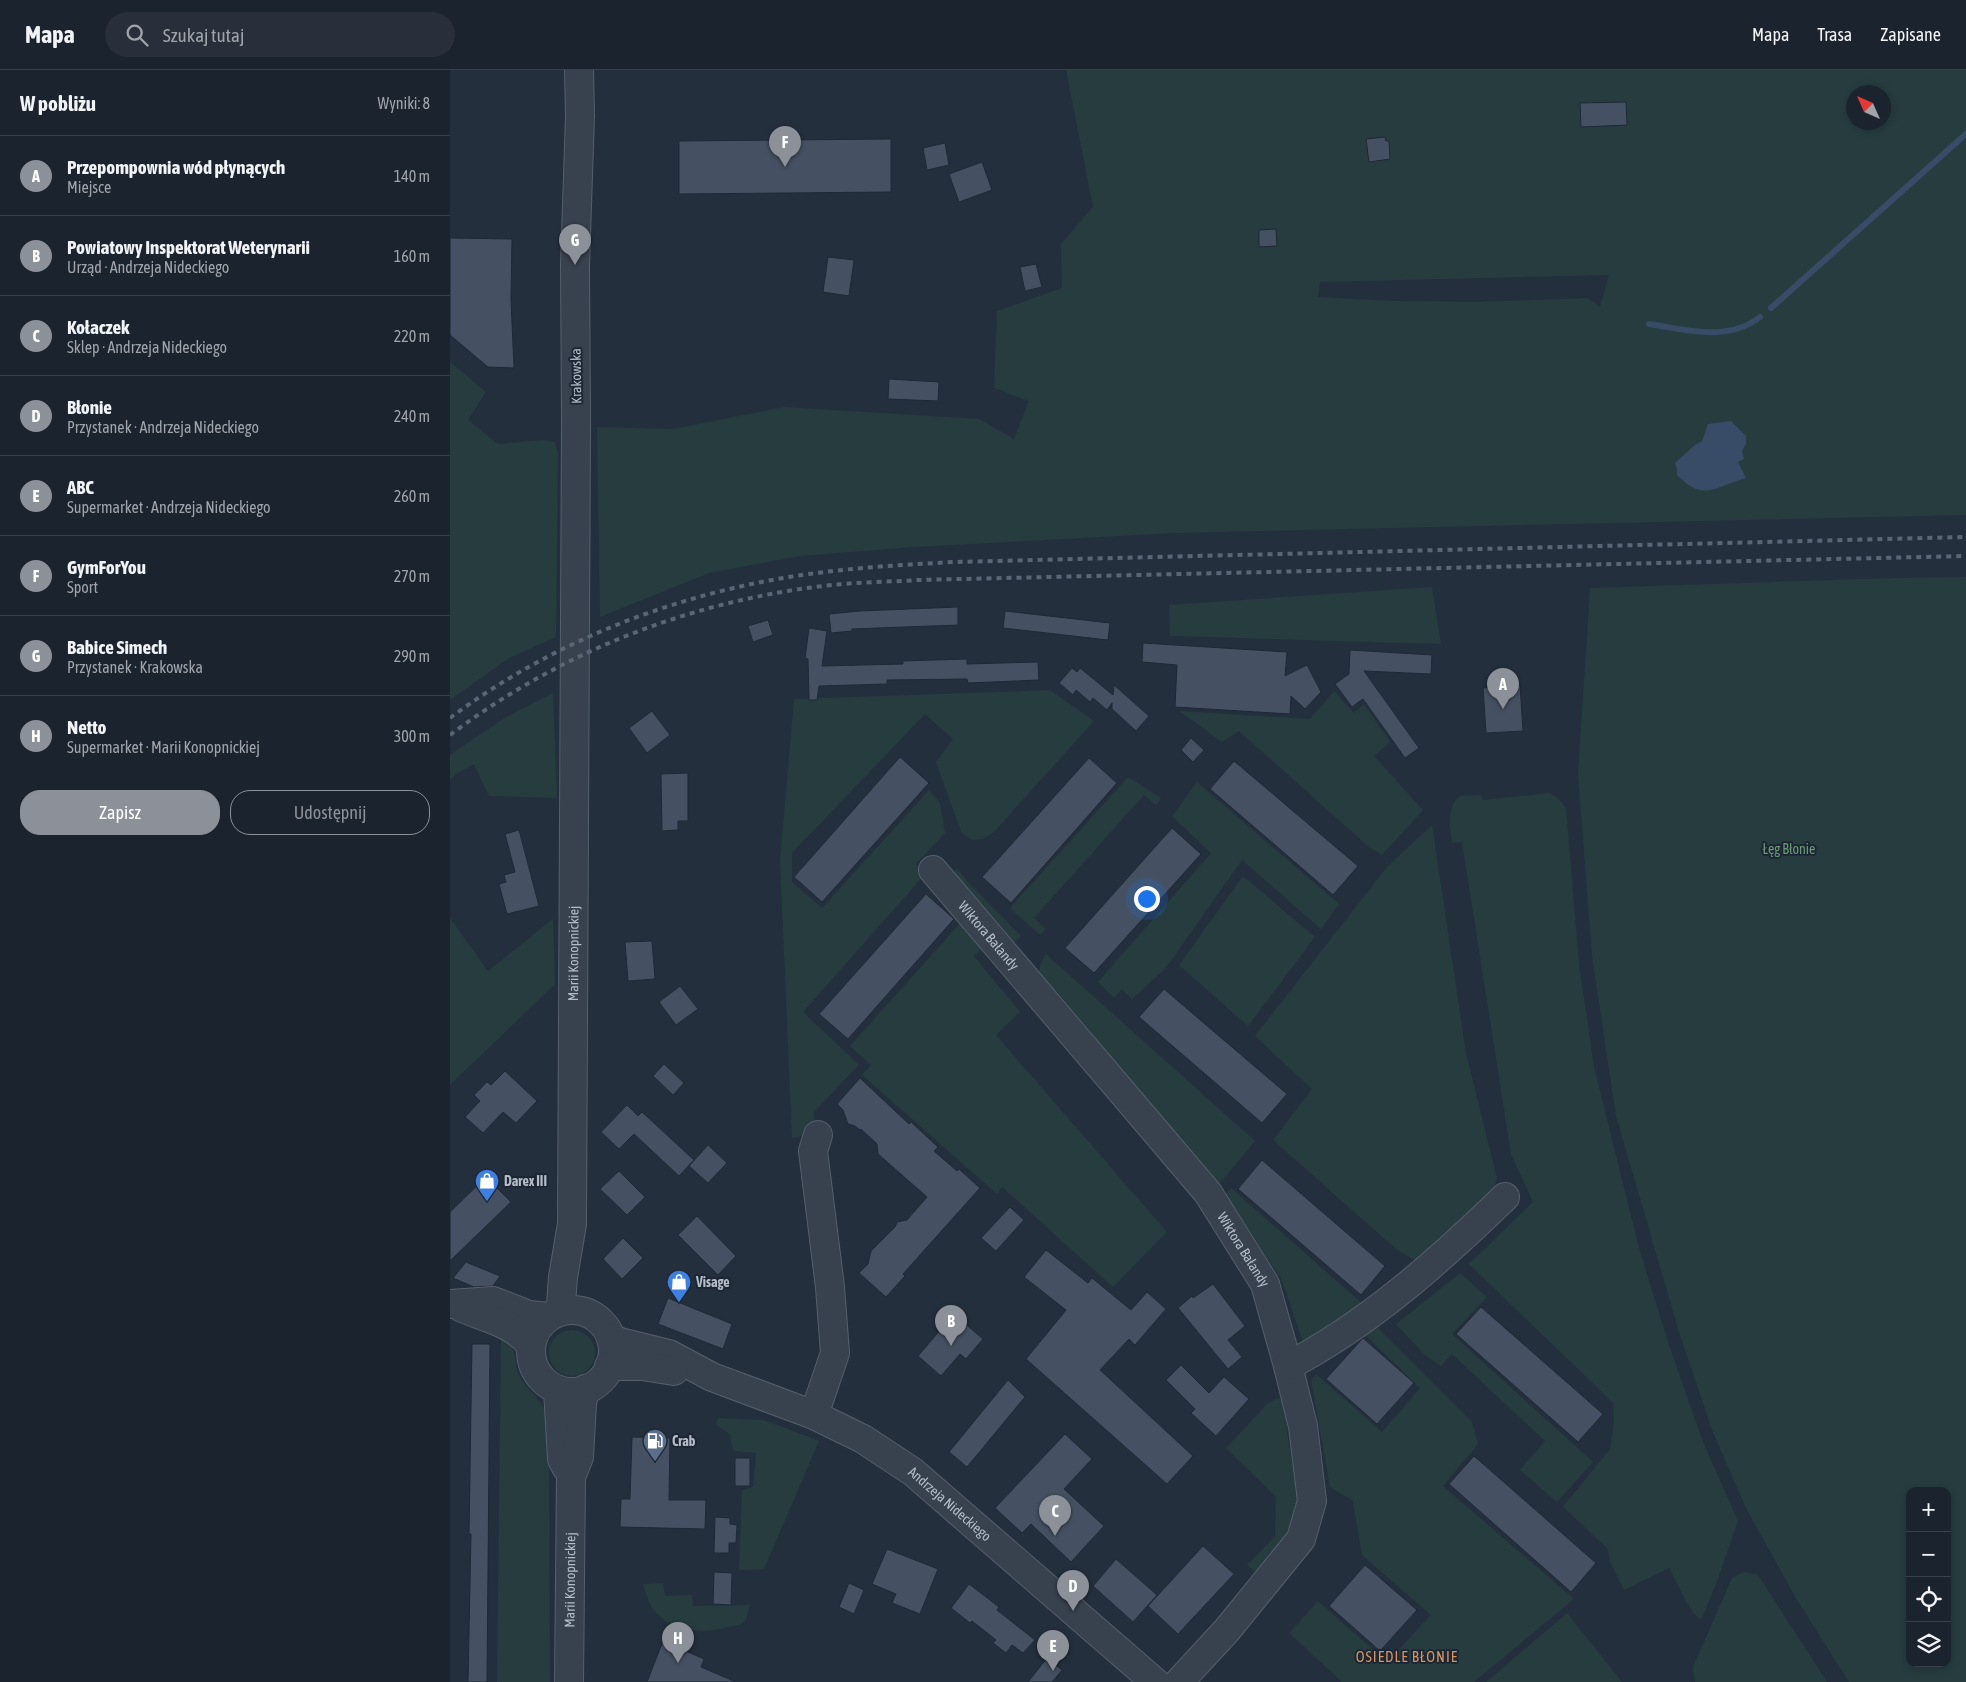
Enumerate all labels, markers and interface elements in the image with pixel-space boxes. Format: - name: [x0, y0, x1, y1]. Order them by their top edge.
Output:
- search box: [105, 12, 455, 57]
- text: Mapa: [25, 21, 75, 48]
- icon: search: [123, 21, 151, 49]
- text: Szukaj tutaj: [163, 24, 244, 46]
- text: Mapa: [1752, 24, 1789, 45]
- text: Trasa: [1817, 24, 1852, 45]
- text: Zapisane: [1880, 24, 1941, 45]
- north arrow: [1846, 85, 1891, 130]
- text: W pobliżu: [20, 91, 96, 115]
- text: Wyniki: 8: [378, 94, 430, 112]
- pin: F: [769, 126, 801, 167]
- text: Przepompownia wód płynących: [67, 156, 285, 178]
- text: A: [32, 167, 40, 185]
- text: 140 m: [394, 167, 430, 185]
- text: Miejsce: [67, 178, 111, 196]
- pin: G: [559, 224, 591, 265]
- text: Powiatowy Inspektorat Weterynarii: [67, 236, 310, 258]
- text: B: [32, 247, 40, 265]
- text: 160 m: [394, 247, 430, 265]
- text: Urząd · Andrzeja Nideckiego: [67, 258, 229, 276]
- text: Kołaczek: [67, 316, 129, 338]
- text: C: [32, 327, 40, 345]
- text: 220 m: [394, 327, 430, 345]
- text: Sklep · Andrzeja Nideckiego: [67, 338, 227, 356]
- street label: Krakowska: [568, 348, 584, 404]
- text: Błonie: [67, 396, 112, 418]
- text: D: [32, 407, 40, 425]
- text: 240 m: [394, 407, 430, 425]
- text: Przystanek · Andrzeja Nideckiego: [67, 418, 259, 436]
- text: ABC: [67, 476, 94, 498]
- text: E: [33, 487, 39, 505]
- text: 260 m: [394, 487, 430, 505]
- text: Supermarket · Andrzeja Nideckiego: [67, 498, 271, 516]
- text: GymForYou: [67, 556, 146, 578]
- text: F: [33, 567, 39, 585]
- text: 270 m: [394, 567, 430, 585]
- text: Sport: [67, 578, 98, 596]
- text: Babice Simech: [67, 636, 167, 658]
- text: G: [32, 647, 40, 665]
- text: 290 m: [394, 647, 430, 665]
- text: Przystanek · Krakowska: [67, 658, 203, 676]
- pin: A: [1487, 668, 1519, 709]
- text: Netto: [67, 716, 107, 738]
- text: H: [31, 727, 41, 745]
- text: 300 m: [394, 727, 430, 745]
- text: Supermarket · Marii Konopnickiej: [67, 738, 260, 756]
- button: Zapisz: [20, 790, 220, 835]
- button: Udostępnij: [230, 790, 430, 835]
- park label: Łęg Błonie: [1763, 841, 1815, 857]
- your location: [1134, 886, 1160, 912]
- street label: Wiktora Bałandy: [955, 898, 1023, 973]
- street label: Marii Konopnickiej: [565, 906, 582, 1001]
- shop icon: Darex III: [474, 1168, 500, 1202]
- place label: Darex III: [504, 1173, 547, 1189]
- street label: Wiktora Bałandy: [1214, 1209, 1273, 1290]
- shop icon: Visage: [666, 1269, 692, 1303]
- place label: Visage: [695, 1274, 730, 1290]
- pin: B: [935, 1305, 967, 1346]
- fuel station icon: Crab: [642, 1428, 668, 1462]
- place label: Crab: [672, 1433, 696, 1449]
- street label: Andrzeja Nideckiego: [905, 1463, 995, 1544]
- map controls: [1906, 1487, 1951, 1667]
- button: +: [1906, 1487, 1951, 1532]
- pin: C: [1039, 1495, 1071, 1536]
- street label: Marii Konopnickiej: [562, 1532, 578, 1628]
- button: −: [1906, 1532, 1951, 1577]
- pin: D: [1057, 1570, 1089, 1611]
- button: locate: [1906, 1577, 1951, 1622]
- pin: H: [662, 1622, 694, 1663]
- button: layers: [1906, 1622, 1951, 1667]
- pin: E: [1037, 1630, 1069, 1671]
- district label: OSIEDLE BŁONIE: [1356, 1648, 1458, 1665]

